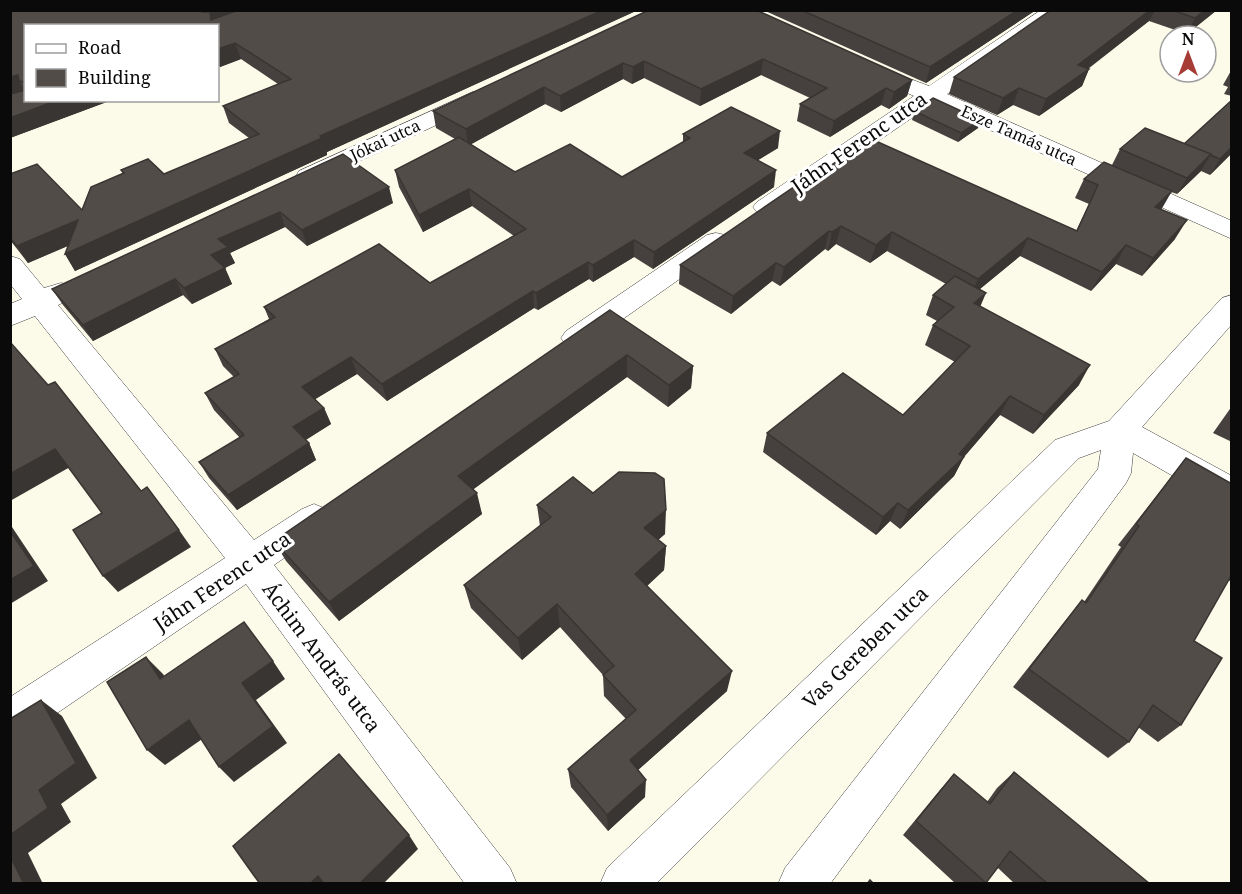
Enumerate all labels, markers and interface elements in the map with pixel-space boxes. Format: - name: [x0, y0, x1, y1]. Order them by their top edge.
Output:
- legend: [24, 24, 219, 102]
- north arrow: [1158, 24, 1218, 84]
- text: N: [1182, 28, 1195, 50]
- text: Road: [78, 35, 121, 59]
- text: Building: [78, 65, 151, 89]
- street label: Jáhn Ferenc utca: [785, 85, 932, 199]
- street label: Esze Tamás utca: [958, 100, 1080, 170]
- street label: Jókai utca: [345, 114, 424, 166]
- street label: Jáhn Ferenc utca: [147, 525, 296, 637]
- street label: Áchim András utca: [257, 576, 387, 738]
- street label: Vas Gereben utca: [796, 580, 934, 714]

